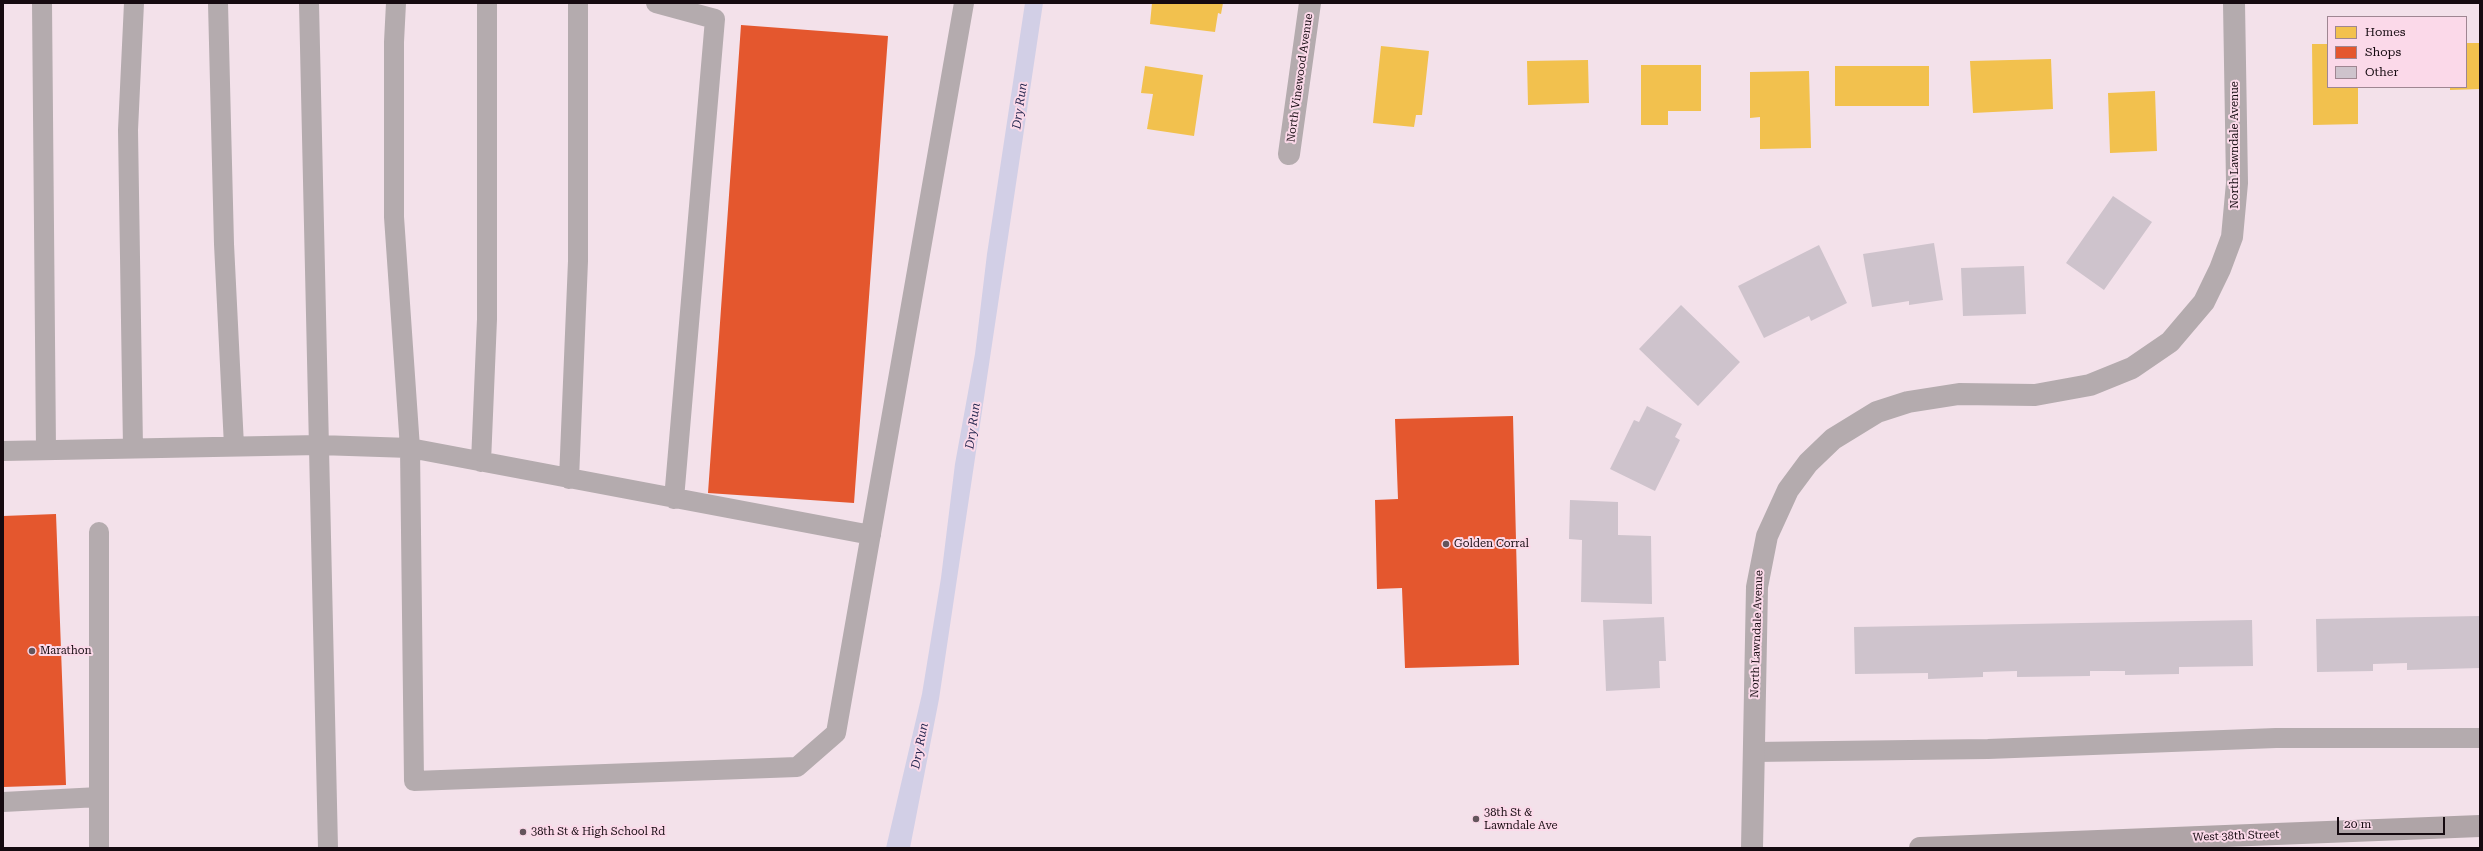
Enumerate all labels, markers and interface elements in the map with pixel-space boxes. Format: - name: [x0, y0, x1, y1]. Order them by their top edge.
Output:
- street label: North Vinewood Avenue: [1284, 13, 1316, 143]
- legend: [2327, 16, 2467, 88]
- text: Homes: [2365, 25, 2405, 39]
- text: Shops: [2365, 45, 2401, 59]
- text: Other: [2365, 65, 2398, 79]
- street label: North Lawndale Avenue: [2228, 81, 2242, 209]
- water label: Dry Run: [1010, 82, 1030, 130]
- water label: Dry Run: [963, 402, 983, 450]
- place label: Golden Corral: [1454, 537, 1529, 551]
- marker: Golden Corral: [1441, 539, 1451, 549]
- street label: North Lawndale Avenue: [1748, 570, 1766, 698]
- place label: Marathon: [40, 644, 92, 658]
- marker: Marathon: [27, 646, 37, 656]
- water label: Dry Run: [908, 722, 932, 770]
- place label: 38th St & Lawndale Ave: [1484, 806, 1558, 832]
- scale bar: [2339, 809, 2447, 835]
- marker: 38th St & Lawndale Ave: [1471, 814, 1481, 824]
- text: 20 m: [2344, 817, 2371, 831]
- place label: 38th St & High School Rd: [531, 825, 665, 839]
- marker: 38th St & High School Rd: [518, 827, 528, 837]
- street label: West 38th Street: [2192, 828, 2280, 844]

